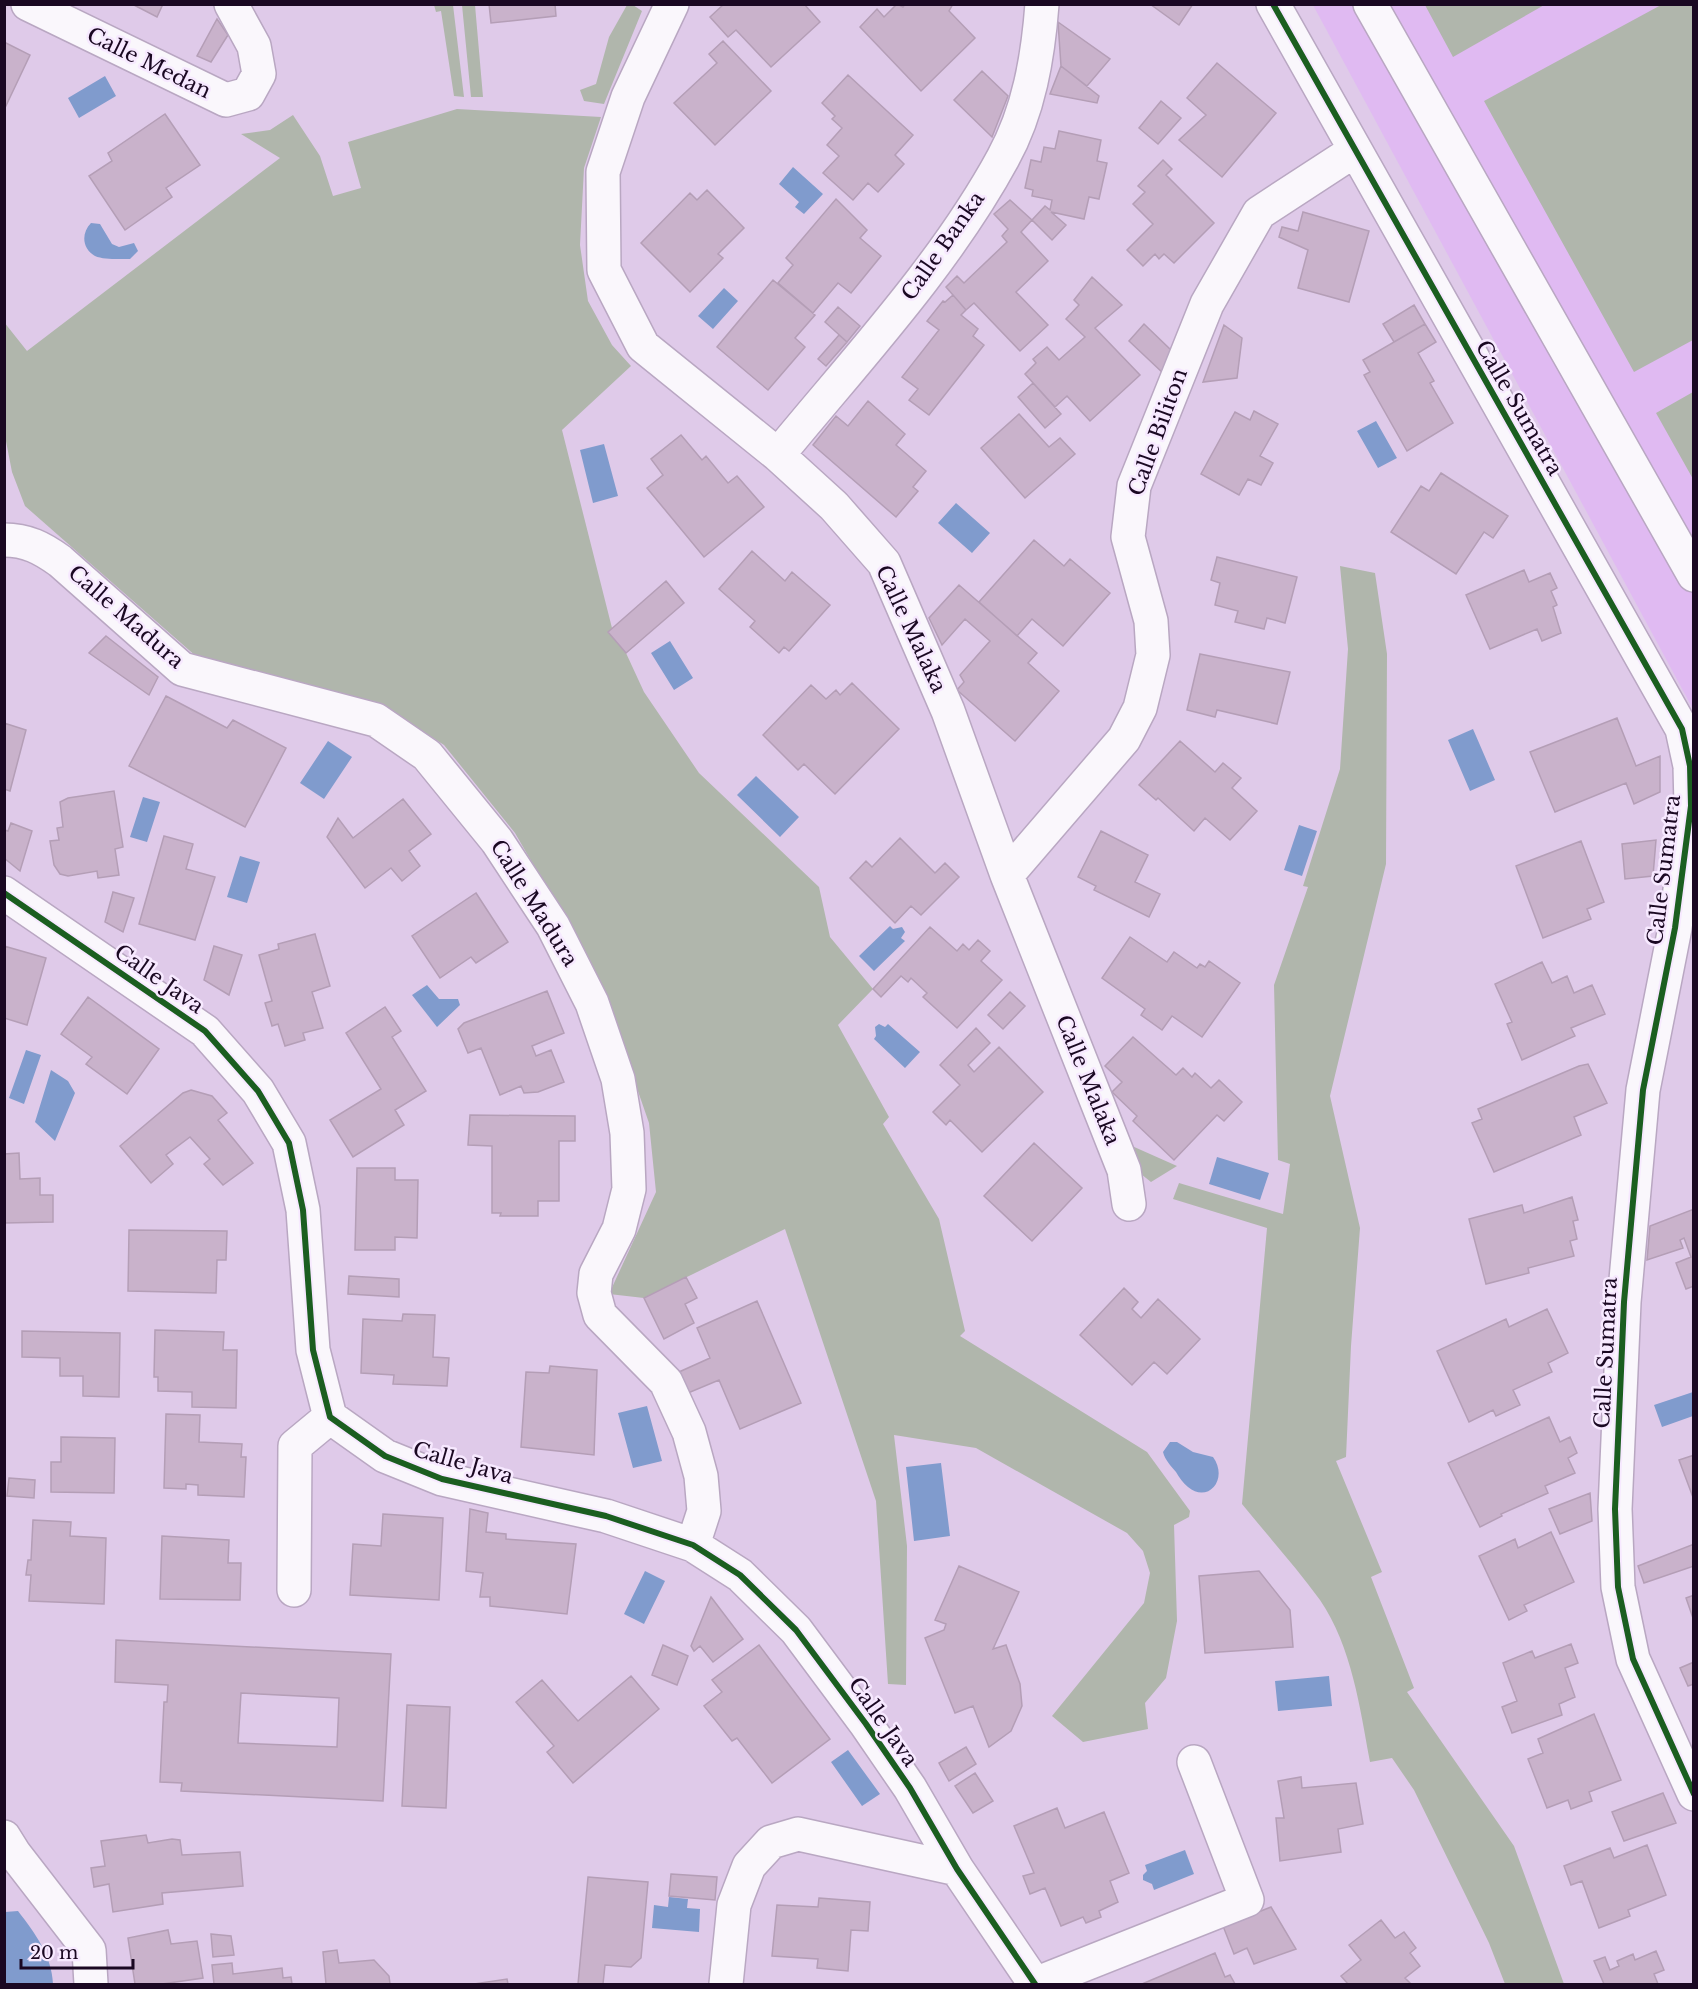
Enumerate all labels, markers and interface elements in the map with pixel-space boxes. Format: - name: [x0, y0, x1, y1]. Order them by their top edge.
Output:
- street label: Calle Medan: [83, 22, 215, 104]
- street label: Calle Banka: [896, 186, 990, 305]
- street label: Calle Sumatra: [1470, 336, 1568, 480]
- street label: Calle Biliton: [1123, 365, 1193, 499]
- street label: Calle Madura: [63, 560, 189, 674]
- street label: Calle Malaka: [870, 561, 952, 697]
- street label: Calle Sumatra: [1642, 793, 1686, 947]
- street label: Calle Madura: [485, 835, 584, 972]
- street label: Calle Java: [109, 939, 209, 1019]
- street label: Calle Malaka: [1050, 1011, 1126, 1149]
- street label: Calle Sumatra: [1589, 1276, 1623, 1429]
- street label: Calle Java: [410, 1436, 517, 1490]
- street label: Calle Java: [843, 1672, 923, 1772]
- scale bar: [21, 1932, 134, 1970]
- text: 20 m: [30, 1942, 78, 1964]

